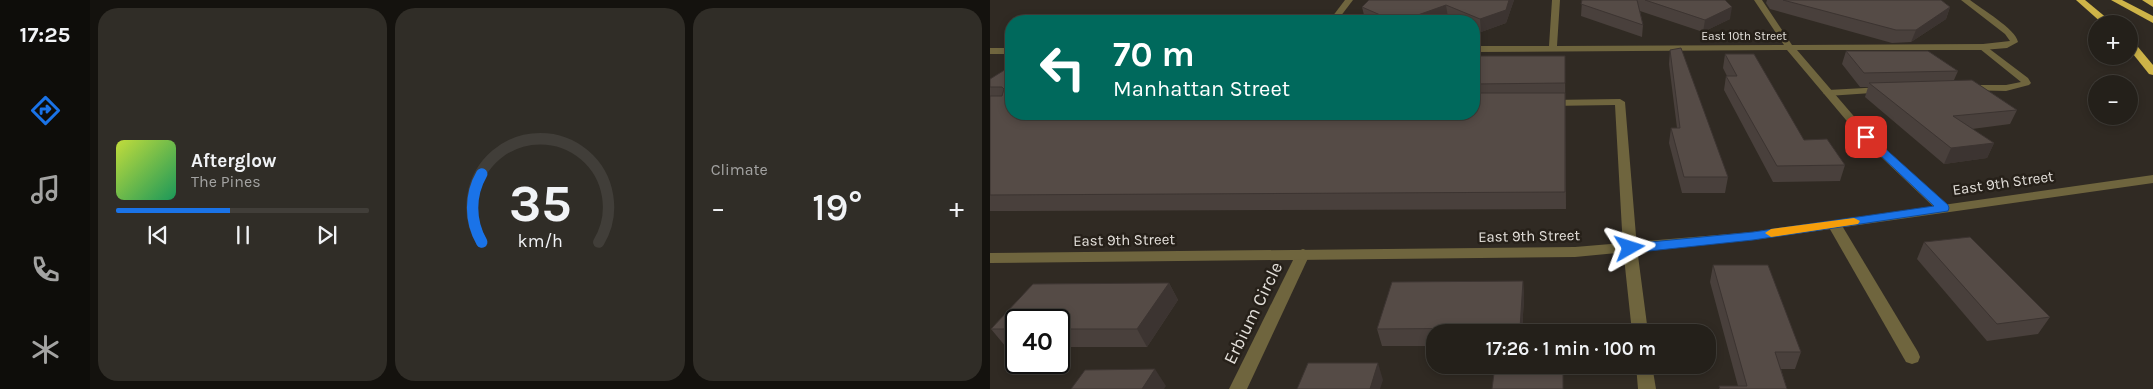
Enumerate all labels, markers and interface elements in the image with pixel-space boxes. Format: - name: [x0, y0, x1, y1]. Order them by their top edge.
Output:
- map controls: [2088, 15, 2138, 125]
- button: +: [2088, 15, 2138, 65]
- text: 17:25: [20, 22, 70, 48]
- street label: East 10th Street: [1701, 29, 1787, 43]
- text: 70 m: [1113, 34, 1195, 75]
- icon: left: [1030, 35, 1095, 100]
- button: −: [2088, 75, 2138, 125]
- text: Manhattan Street: [1113, 76, 1290, 102]
- icon: directions: [28, 93, 63, 128]
- pin: [1845, 116, 1887, 158]
- icon: arrive: [1852, 123, 1880, 151]
- text: Afterglow: [191, 150, 277, 172]
- text: Climate: [711, 160, 768, 179]
- street label: East 9th Street: [1951, 167, 2055, 199]
- icon: music: [28, 172, 63, 207]
- text: The Pines: [191, 172, 261, 191]
- text: 35: [509, 173, 571, 234]
- text: 19°: [812, 185, 863, 230]
- text: −: [711, 191, 725, 224]
- text: +: [949, 191, 964, 224]
- icon: previous: [144, 221, 172, 249]
- icon: pause: [229, 221, 257, 249]
- icon: next: [313, 221, 341, 249]
- position arrow: [1603, 221, 1655, 273]
- street label: East 9th Street: [1478, 226, 1580, 246]
- street label: East 9th Street: [1073, 230, 1175, 250]
- text: km/h: [517, 231, 563, 252]
- icon: phone: [28, 252, 63, 287]
- street label: Erbium Circle: [1219, 258, 1287, 368]
- speed limit sign: 40: [1005, 309, 1070, 374]
- icon: climate: [28, 332, 63, 367]
- text: 17:26 · 1 min · 100 m: [1486, 338, 1656, 360]

